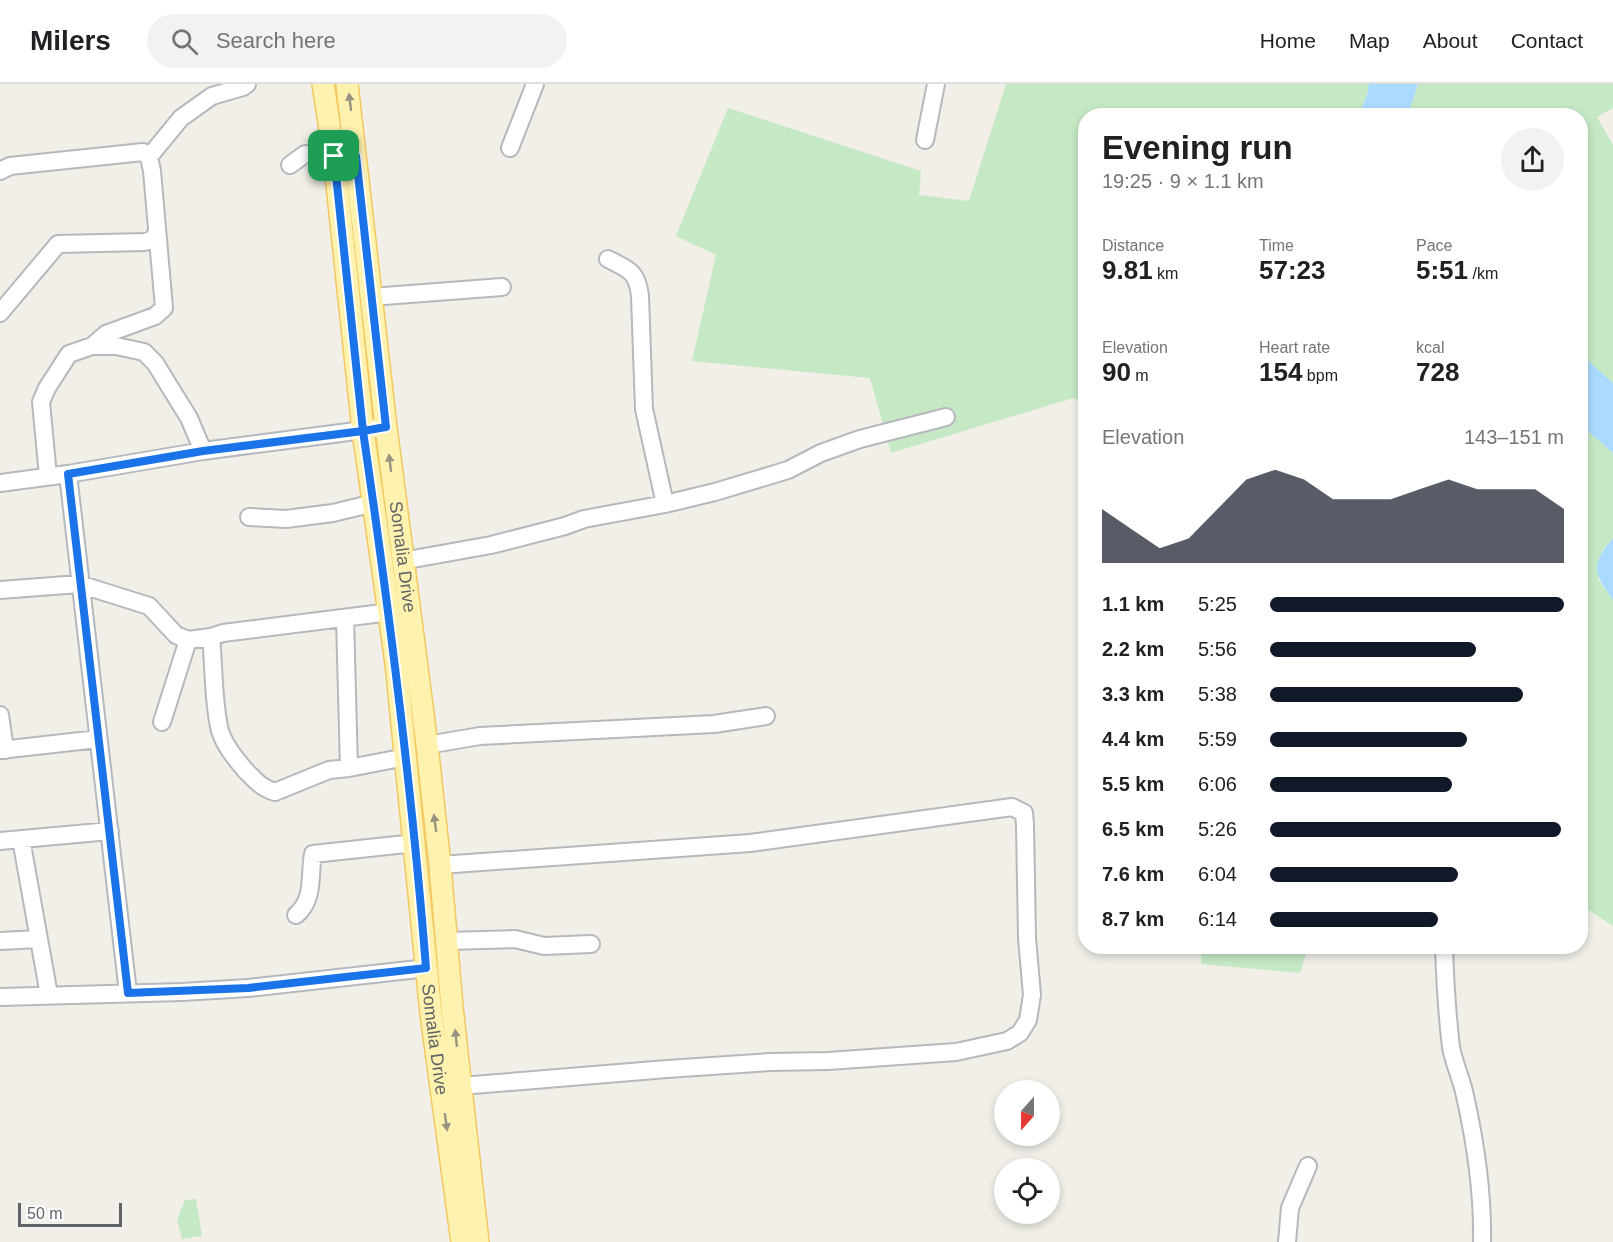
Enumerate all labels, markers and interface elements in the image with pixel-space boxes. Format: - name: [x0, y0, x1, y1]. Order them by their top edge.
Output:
- search box: [147, 14, 567, 68]
- text: Milers: [30, 25, 111, 56]
- icon: search: [168, 25, 201, 58]
- text: Search here: [216, 28, 336, 53]
- text: Home: [1260, 29, 1316, 52]
- text: Map: [1349, 29, 1390, 52]
- text: About: [1423, 29, 1478, 52]
- text: Contact: [1511, 29, 1583, 52]
- one-way arrow: [345, 92, 354, 111]
- button: share: [1501, 128, 1564, 191]
- text: Evening run: [1102, 129, 1293, 166]
- pin: [308, 130, 359, 181]
- icon: arrive: [317, 139, 350, 172]
- text: 19:25 · 9 × 1.1 km: [1102, 170, 1264, 192]
- text: Distance: [1102, 237, 1164, 254]
- text: Time: [1259, 237, 1294, 254]
- text: Pace: [1416, 237, 1452, 254]
- text: 9.81: [1102, 255, 1153, 285]
- text: 57:23: [1259, 255, 1326, 285]
- text: 5:51: [1416, 255, 1468, 285]
- text: km: [1153, 265, 1178, 282]
- text: /km: [1468, 265, 1498, 282]
- text: Elevation: [1102, 339, 1168, 356]
- text: Heart rate: [1259, 339, 1330, 356]
- text: kcal: [1416, 339, 1444, 356]
- text: 90: [1102, 357, 1131, 387]
- text: 154: [1259, 357, 1302, 387]
- text: 728: [1416, 357, 1459, 387]
- text: m: [1131, 367, 1149, 384]
- text: bpm: [1302, 367, 1338, 384]
- text: Elevation: [1102, 426, 1184, 448]
- text: 143–151 m: [1464, 426, 1564, 448]
- one-way arrow: [385, 453, 395, 472]
- street label: Somalia Drive: [386, 500, 420, 614]
- text: 1.1 km: [1102, 593, 1164, 615]
- text: 5:25: [1198, 593, 1237, 615]
- text: 2.2 km: [1102, 638, 1164, 660]
- text: 5:56: [1198, 638, 1237, 660]
- text: 3.3 km: [1102, 683, 1164, 705]
- text: 5:38: [1198, 683, 1237, 705]
- text: 4.4 km: [1102, 728, 1164, 750]
- text: 5:59: [1198, 728, 1237, 750]
- text: 5.5 km: [1102, 773, 1164, 795]
- text: 6:06: [1198, 773, 1237, 795]
- one-way arrow: [430, 813, 439, 832]
- text: 6.5 km: [1102, 818, 1164, 840]
- text: 5:26: [1198, 818, 1237, 840]
- text: 7.6 km: [1102, 863, 1164, 885]
- text: 6:04: [1198, 863, 1237, 885]
- text: 8.7 km: [1102, 908, 1164, 930]
- text: 6:14: [1198, 908, 1237, 930]
- street label: Somalia Drive: [418, 983, 452, 1096]
- one-way arrow: [451, 1028, 460, 1047]
- north arrow: [994, 1080, 1060, 1146]
- map controls: [994, 1080, 1060, 1224]
- one-way arrow: [441, 1113, 451, 1132]
- button: locate: [994, 1158, 1060, 1224]
- scale bar: [18, 1200, 122, 1228]
- text: 50 m: [27, 1205, 63, 1222]

